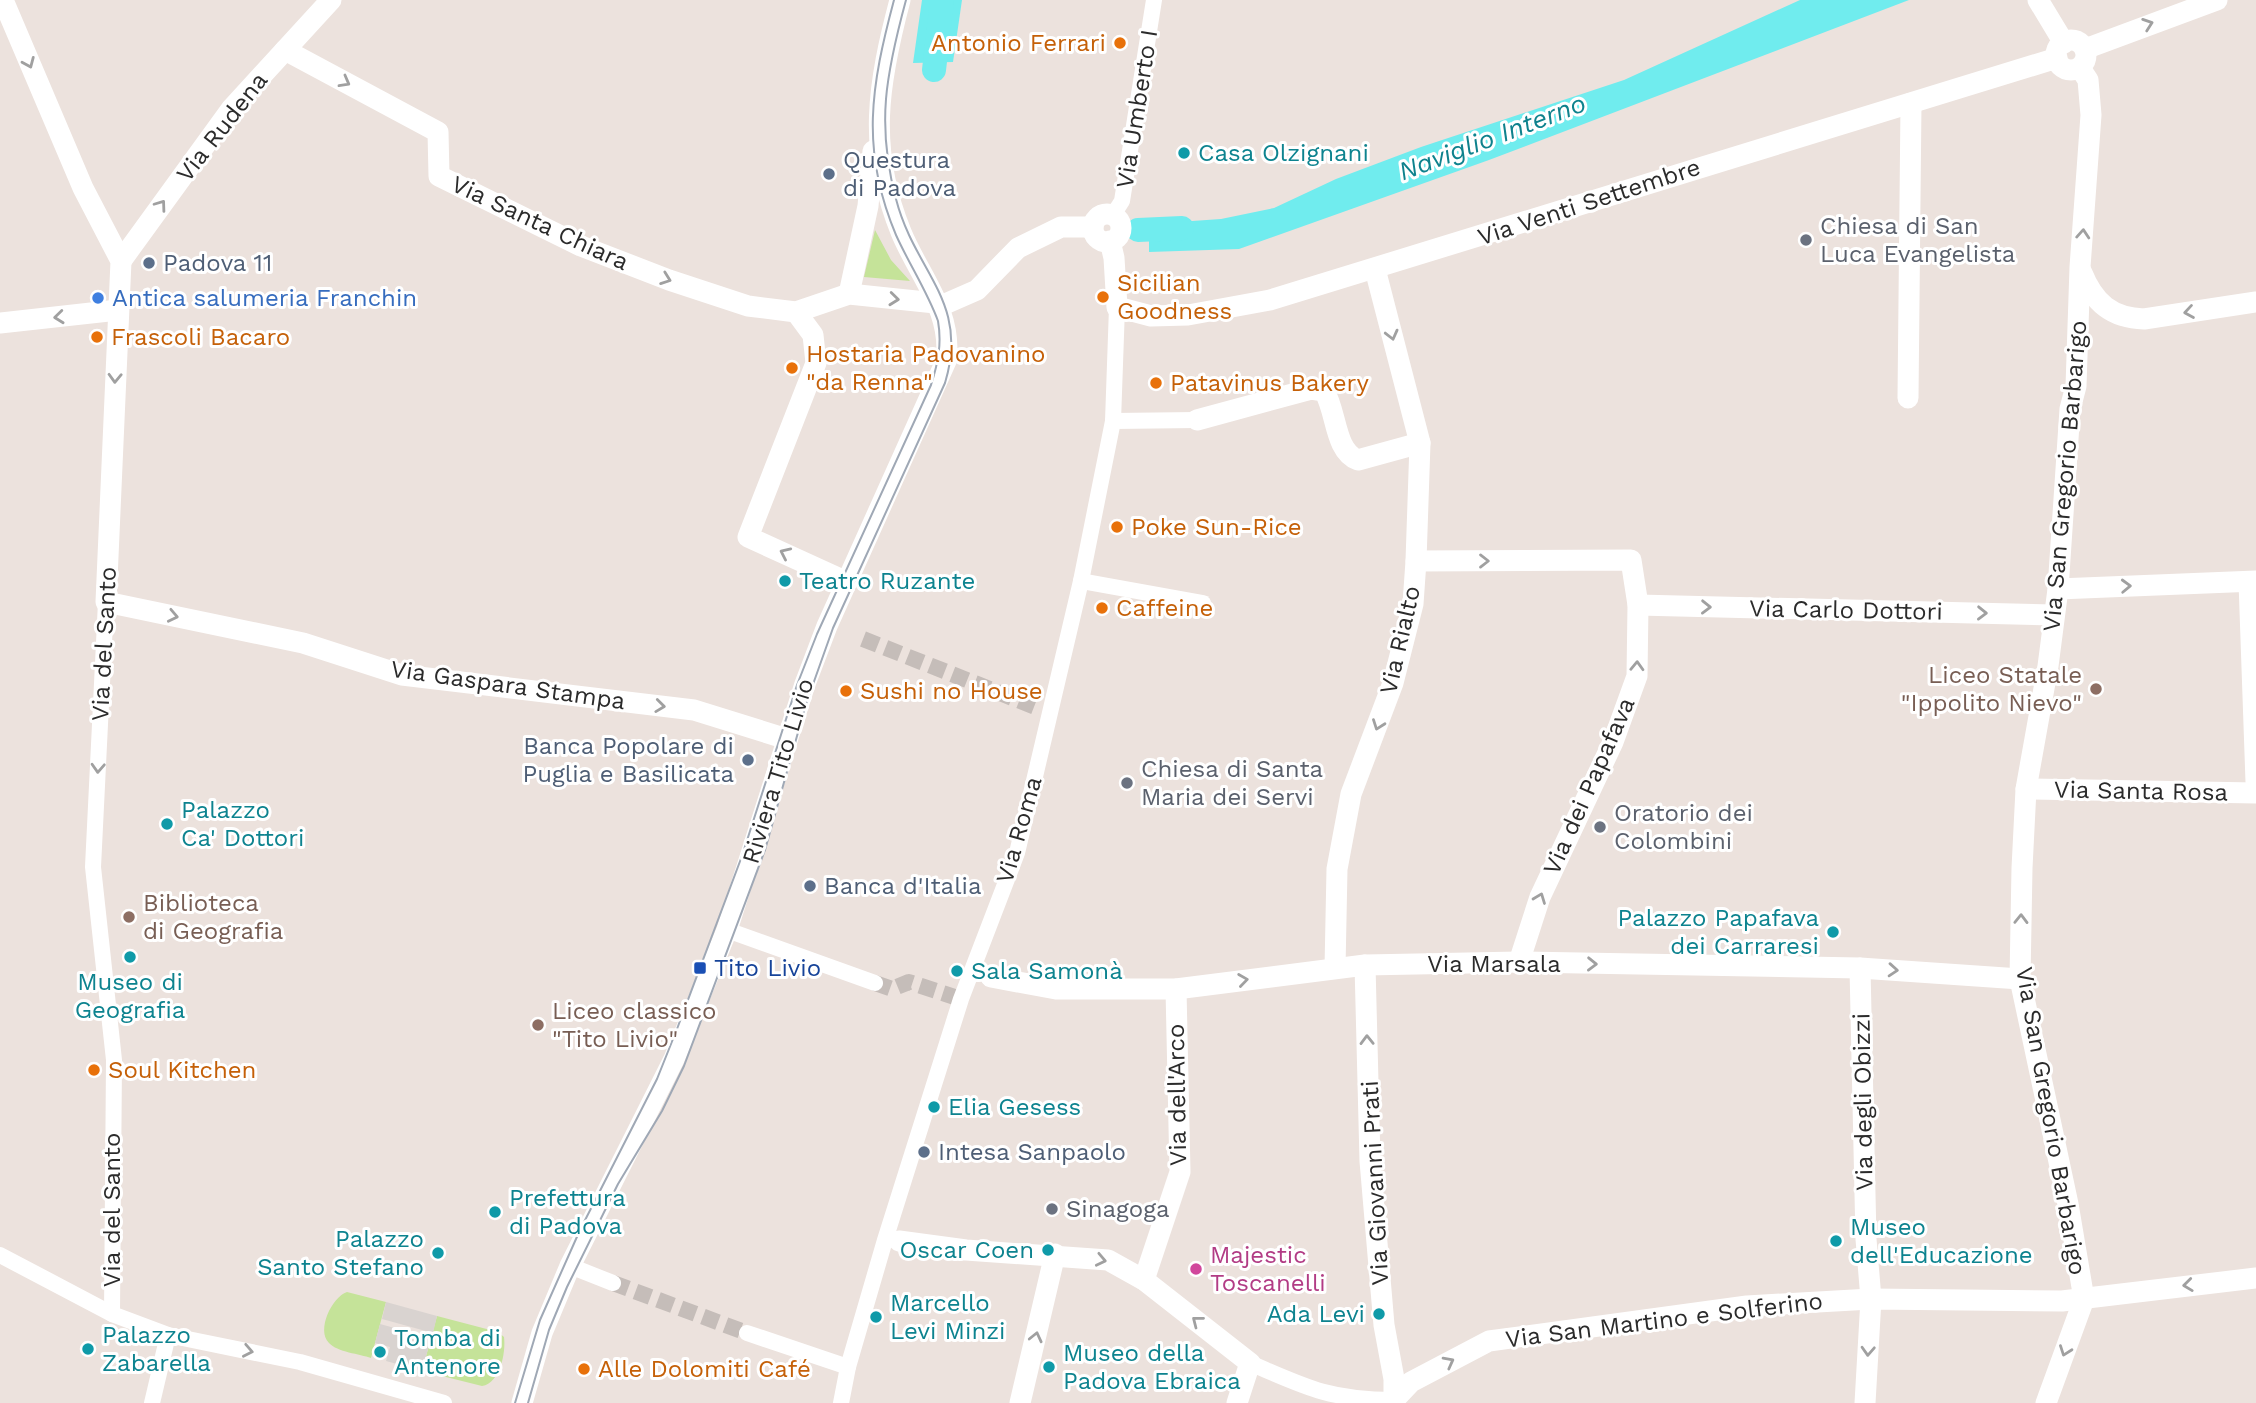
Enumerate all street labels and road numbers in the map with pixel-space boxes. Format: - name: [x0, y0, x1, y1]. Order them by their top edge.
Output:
- street label: Via Umberto I: [1111, 27, 1163, 191]
- street label: Via Rudena: [171, 67, 273, 187]
- street label: Via Venti Settembre: [1474, 153, 1704, 251]
- street label: Via Santa Chiara: [447, 170, 633, 276]
- street label: Via San Gregorio Barbarigo: [2037, 319, 2093, 633]
- street label: Via del Santo: [86, 566, 122, 722]
- street label: Via Rialto: [1374, 583, 1426, 697]
- street label: Via Carlo Dottori: [1749, 594, 1943, 626]
- street label: Via Gaspara Stampa: [389, 655, 627, 715]
- street label: Riviera Tito Livio: [737, 675, 819, 867]
- street label: Via dei Papafava: [1537, 693, 1641, 879]
- street label: Via Roma: [990, 773, 1048, 887]
- street label: Via Santa Rosa: [2054, 775, 2228, 807]
- street label: Via Marsala: [1427, 950, 1561, 978]
- street label: Via San Gregorio Barbarigo: [2010, 965, 2092, 1277]
- street label: Via degli Obizzi: [1847, 1013, 1879, 1191]
- street label: Via dell'Arco: [1162, 1024, 1192, 1166]
- street label: Via Giovanni Prati: [1356, 1080, 1394, 1286]
- street label: Via del Santo: [98, 1133, 126, 1287]
- street label: Via San Martino e Solferino: [1504, 1287, 1824, 1353]

